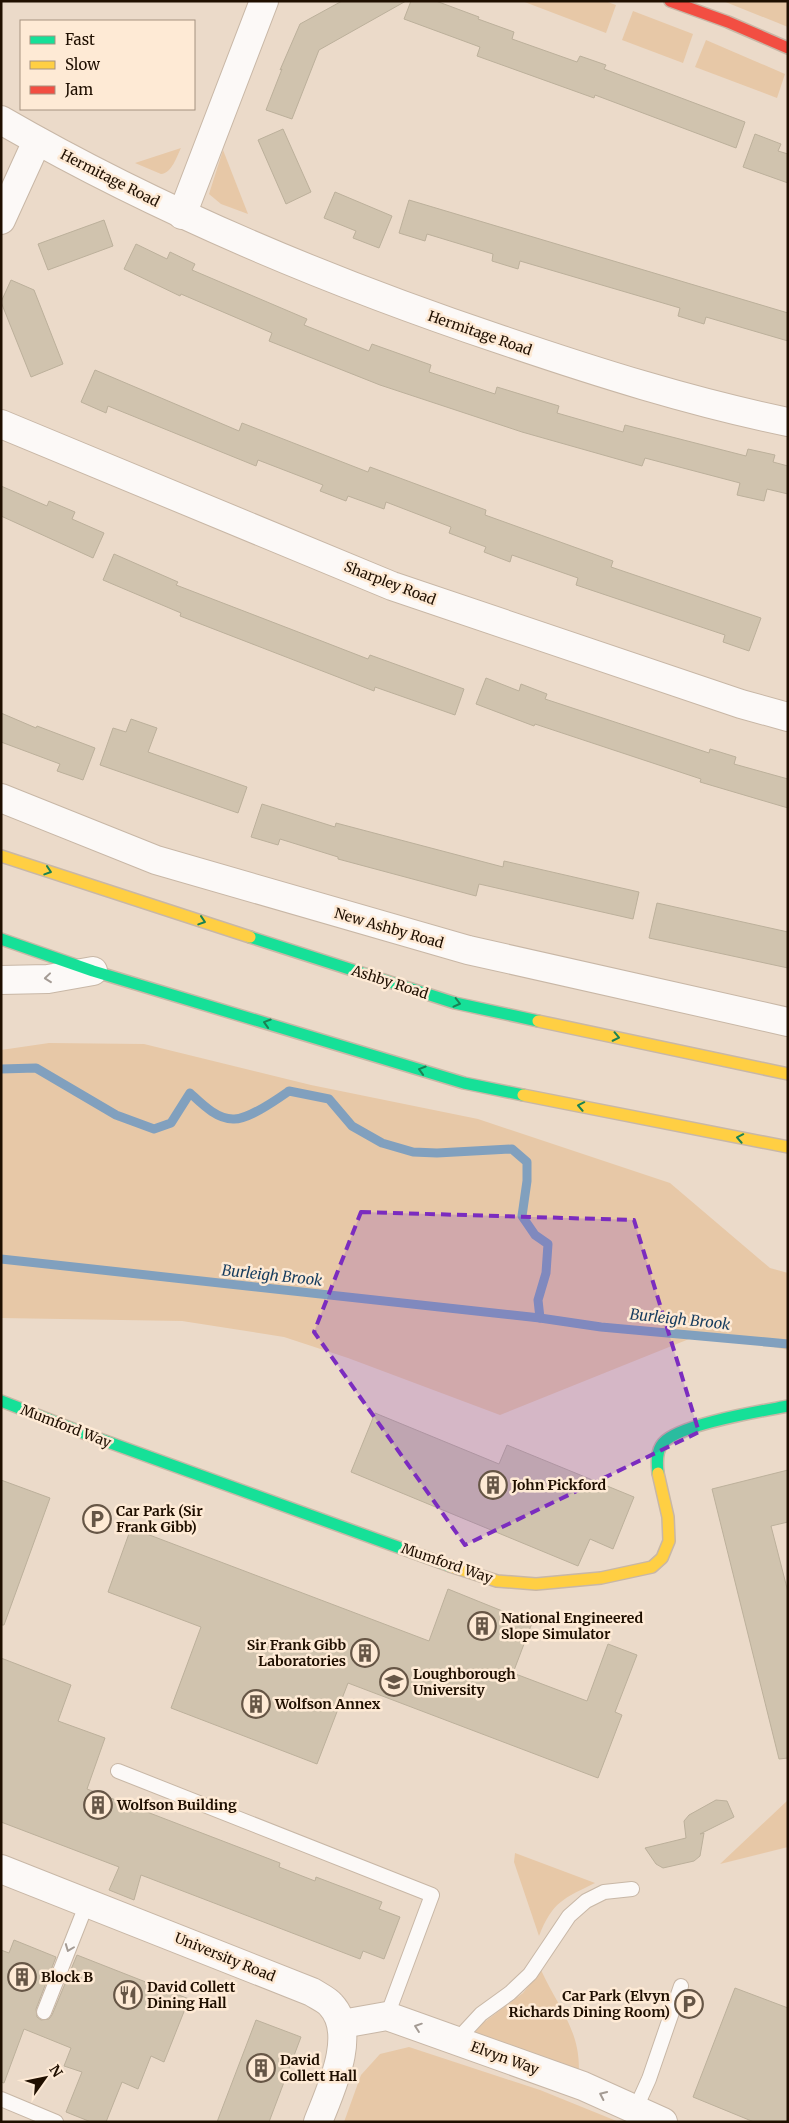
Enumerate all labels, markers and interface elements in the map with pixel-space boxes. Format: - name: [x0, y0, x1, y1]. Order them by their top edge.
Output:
- legend: [20, 20, 195, 110]
- text: Fast: [65, 30, 95, 49]
- text: Slow: [65, 55, 100, 74]
- text: Jam: [64, 80, 93, 99]
- street label: Hermitage Road: [57, 145, 163, 211]
- street label: Hermitage Road: [426, 307, 535, 359]
- street label: Sharpley Road: [342, 557, 439, 609]
- one-way arrow: [43, 865, 51, 875]
- street label: New Ashby Road: [332, 904, 446, 952]
- one-way arrow: [198, 916, 206, 926]
- street label: Ashby Road: [348, 961, 431, 1003]
- one-way arrow: [43, 973, 51, 984]
- one-way arrow: [452, 997, 461, 1008]
- one-way arrow: [263, 1019, 271, 1029]
- one-way arrow: [611, 1031, 620, 1042]
- one-way arrow: [419, 1066, 427, 1076]
- one-way arrow: [576, 1101, 585, 1112]
- one-way arrow: [736, 1133, 744, 1143]
- water label: Burleigh Brook: [221, 1260, 324, 1290]
- water label: Burleigh Brook: [629, 1304, 732, 1334]
- street label: Mumford Way: [18, 1400, 115, 1452]
- building icon: John Pickford: [478, 1470, 508, 1500]
- place label: John Pickford: [511, 1476, 607, 1494]
- place label: Car Park (Sir Frank Gibb): [116, 1502, 203, 1536]
- parking icon: Car Park (Sir Frank Gibb): [82, 1504, 112, 1534]
- street label: Mumford Way: [399, 1539, 496, 1587]
- place label: National Engineered Slope Simulator: [501, 1609, 643, 1643]
- building icon: National Engineered Slope Simulator: [467, 1611, 497, 1641]
- place label: Sir Frank Gibb Laboratories: [247, 1636, 346, 1670]
- building icon: Sir Frank Gibb Laboratories: [350, 1638, 380, 1668]
- place label: Loughborough University: [413, 1665, 516, 1699]
- school or university icon: Loughborough University: [379, 1667, 409, 1697]
- building icon: Wolfson Annex: [241, 1689, 271, 1719]
- place label: Wolfson Annex: [274, 1695, 381, 1713]
- building icon: Wolfson Building: [83, 1790, 113, 1820]
- place label: Wolfson Building: [116, 1796, 237, 1814]
- street label: University Road: [172, 1929, 278, 1986]
- one-way arrow: [65, 1944, 75, 1952]
- building icon: Block B: [7, 1962, 37, 1992]
- place label: Block B: [41, 1968, 93, 1986]
- place label: David Collett Dining Hall: [147, 1978, 236, 2012]
- restaurant icon: David Collett Dining Hall: [113, 1980, 143, 2010]
- place label: Car Park (Elvyn Richards Dining Room): [509, 1987, 670, 2021]
- parking icon: Car Park (Elvyn Richards Dining Room): [674, 1989, 704, 2019]
- one-way arrow: [414, 2022, 422, 2032]
- street label: Elvyn Way: [468, 2037, 542, 2079]
- place label: David Collett Hall: [280, 2051, 357, 2085]
- north arrow: [20, 2053, 70, 2103]
- building icon: David Collett Hall: [246, 2053, 276, 2083]
- text: N: [45, 2061, 66, 2080]
- one-way arrow: [599, 2091, 608, 2102]

